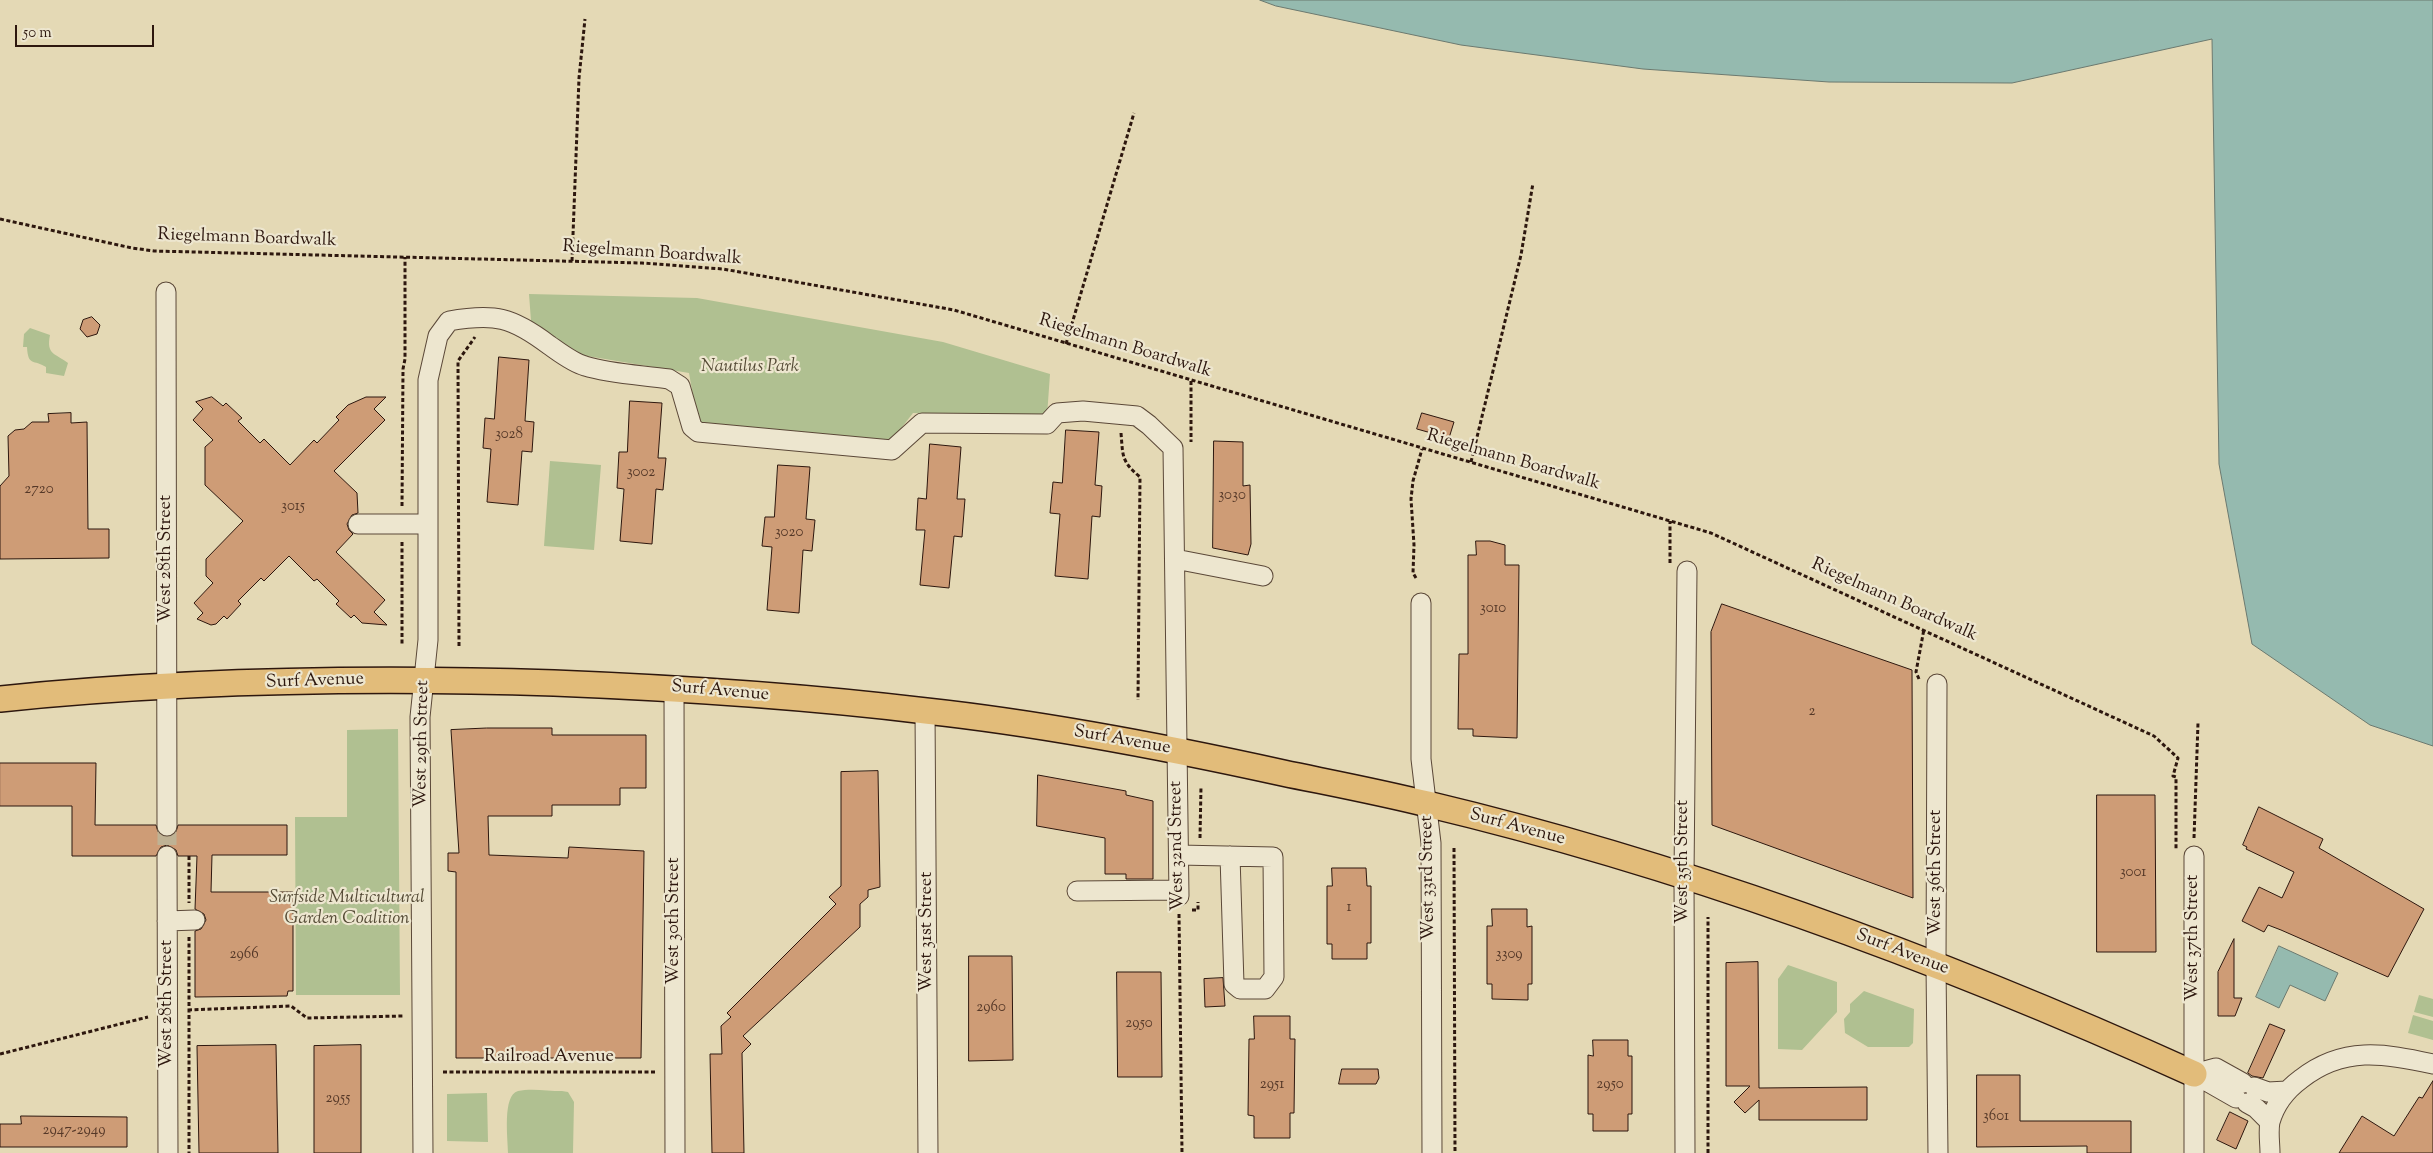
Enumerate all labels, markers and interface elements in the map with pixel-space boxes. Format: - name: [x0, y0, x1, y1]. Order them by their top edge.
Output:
- scale bar: [18, 15, 156, 47]
- text: 50 m: [23, 23, 52, 44]
- street label: Riegelmann Boardwalk: [157, 225, 337, 253]
- street label: Riegelmann Boardwalk: [562, 237, 742, 271]
- street label: Riegelmann Boardwalk: [1036, 310, 1214, 384]
- park label: Nautilus Park: [701, 357, 799, 379]
- house number: 3028: [495, 426, 523, 444]
- street label: Riegelmann Boardwalk: [1424, 426, 1602, 496]
- house number: 3002: [627, 464, 655, 482]
- house number: 2720: [24, 481, 54, 499]
- house number: 3030: [1218, 487, 1246, 505]
- street label: West 28th Street: [156, 495, 178, 623]
- house number: 3015: [281, 498, 305, 516]
- house number: 3020: [775, 524, 803, 542]
- street label: Riegelmann Boardwalk: [1808, 555, 1980, 647]
- house number: 3010: [1480, 600, 1506, 618]
- street label: Surf Avenue: [266, 669, 364, 695]
- street label: Surf Avenue: [670, 677, 770, 707]
- street label: West 29th Street: [411, 680, 435, 808]
- house number: 2: [1808, 703, 1816, 721]
- street label: Surf Avenue: [1072, 722, 1172, 760]
- street label: West 32nd Street: [1166, 781, 1190, 911]
- street label: West 35th Street: [1673, 800, 1695, 924]
- street label: Surf Avenue: [1467, 805, 1567, 851]
- street label: West 36th Street: [1926, 810, 1948, 936]
- street label: West 33rd Street: [1417, 815, 1441, 941]
- street label: West 30th Street: [664, 857, 686, 985]
- house number: 3001: [2120, 864, 2146, 882]
- street label: West 31st Street: [917, 872, 939, 992]
- street label: West 37th Street: [2183, 874, 2205, 1002]
- park label: Surfside Multicultural Garden Coalition: [269, 888, 425, 931]
- house number: 1: [1346, 899, 1352, 917]
- street label: Surf Avenue: [1852, 925, 1952, 981]
- street label: West 28th Street: [157, 940, 179, 1068]
- house number: 2966: [229, 946, 259, 964]
- house number: 3309: [1495, 946, 1523, 964]
- house number: 2960: [976, 999, 1006, 1017]
- house number: 2950: [1125, 1015, 1153, 1033]
- street label: Railroad Avenue: [484, 1047, 614, 1069]
- house number: 2951: [1260, 1076, 1284, 1094]
- house number: 2950: [1596, 1076, 1624, 1094]
- house number: 2955: [326, 1090, 350, 1108]
- house number: 3601: [1983, 1108, 2009, 1126]
- house number: 2947-2949: [42, 1122, 106, 1140]

